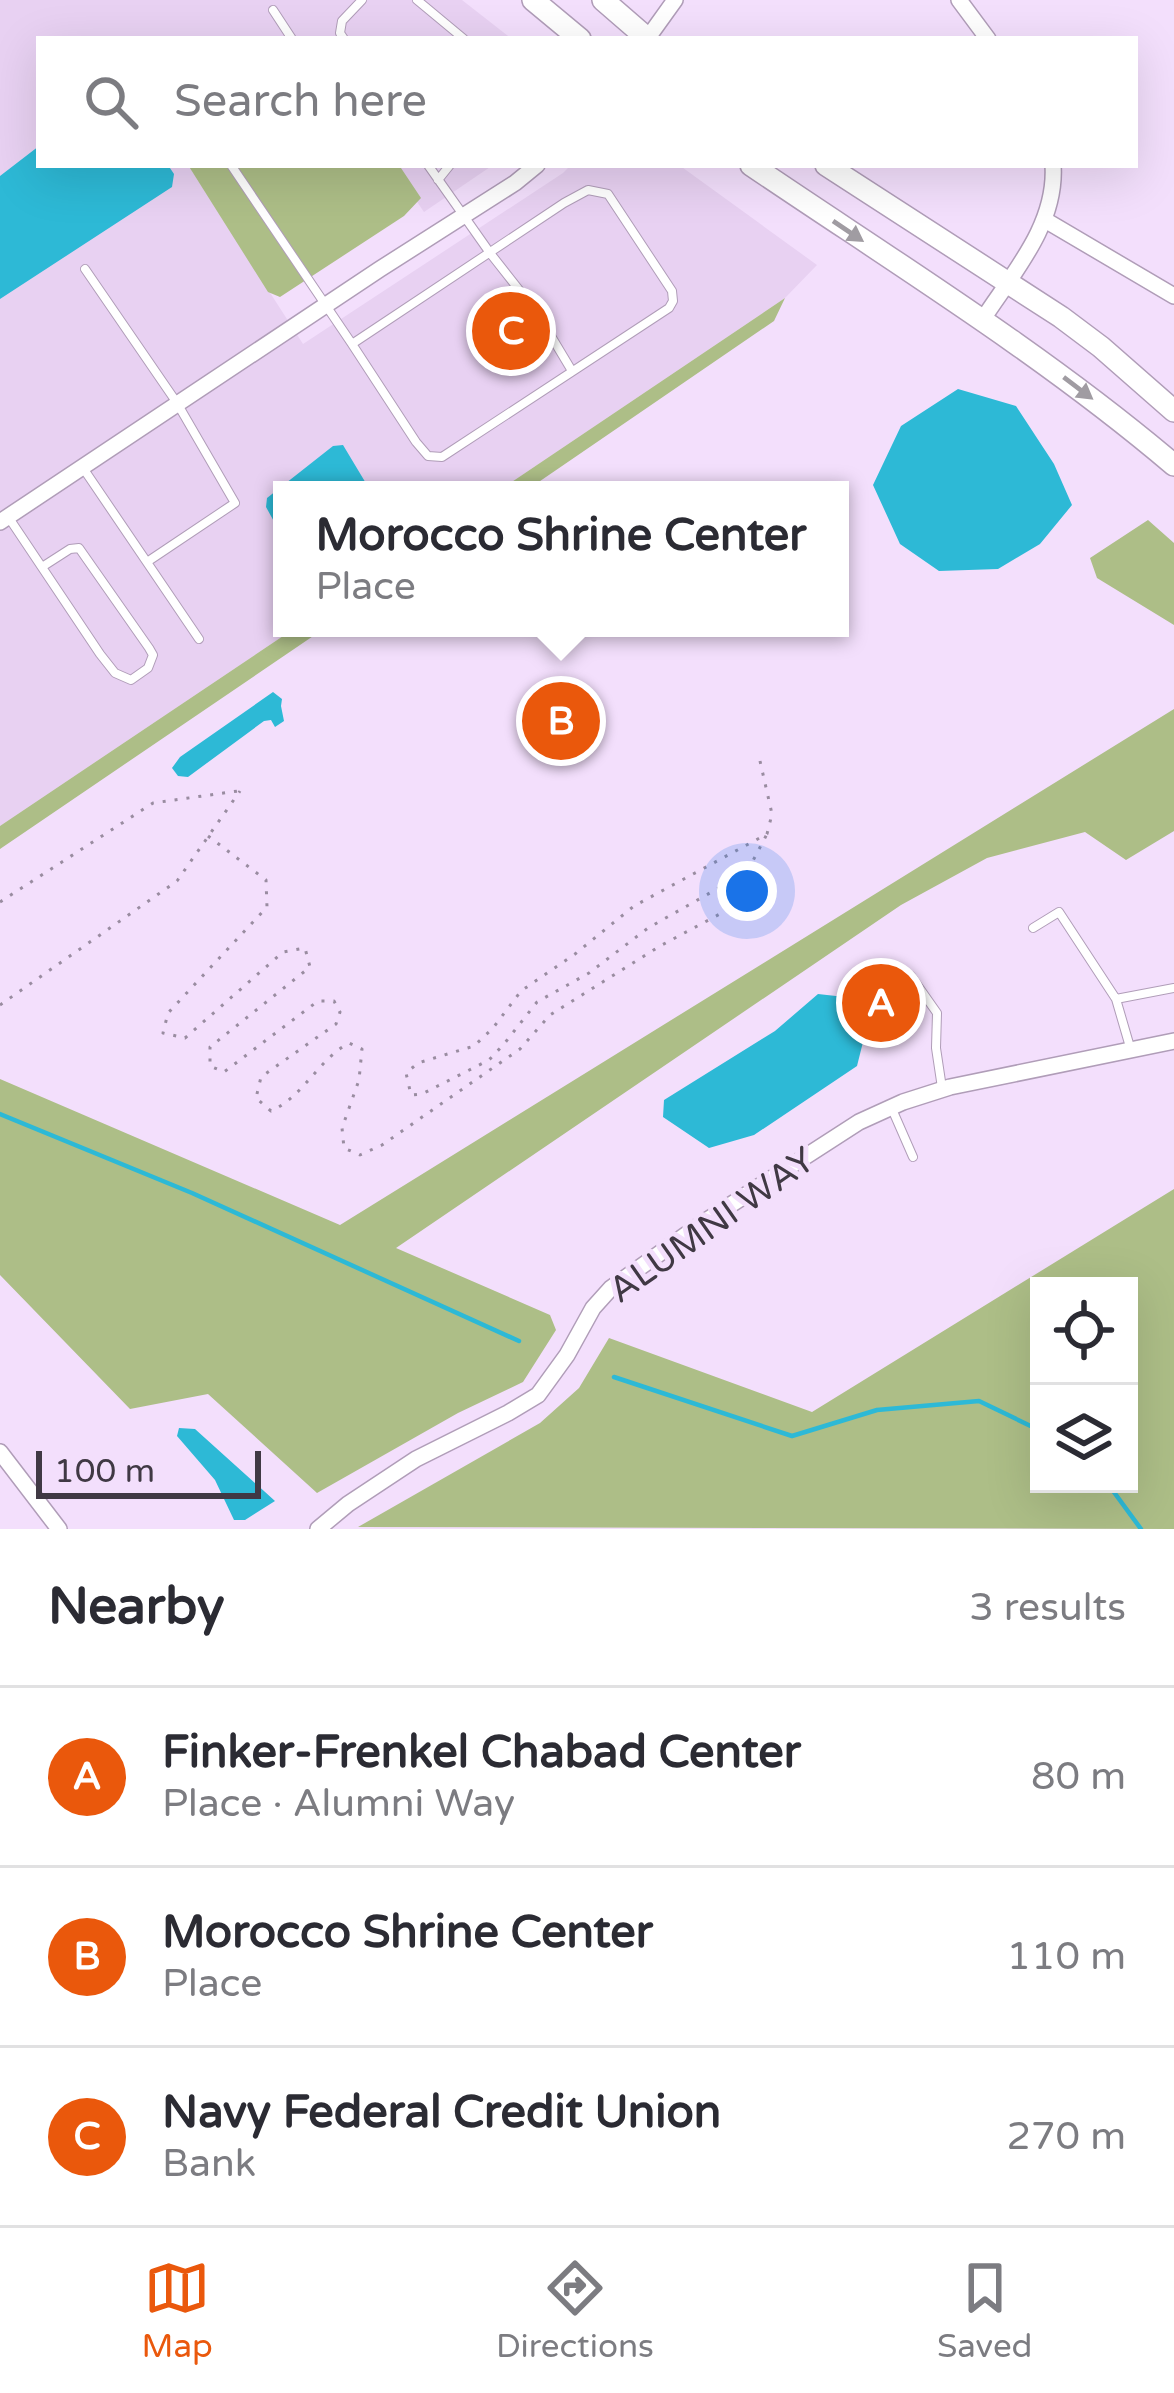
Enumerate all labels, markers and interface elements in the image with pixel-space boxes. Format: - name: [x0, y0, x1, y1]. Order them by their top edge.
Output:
- search box: [36, 36, 1138, 168]
- icon: search: [78, 69, 144, 135]
- text: Search here: [174, 75, 427, 129]
- one-way arrow: [831, 219, 864, 242]
- pin: C: [472, 286, 550, 376]
- one-way arrow: [1062, 375, 1093, 400]
- popup: [273, 481, 849, 637]
- text: Morocco Shrine Center: [315, 509, 807, 563]
- text: Place: [315, 563, 416, 610]
- pin: B: [522, 676, 600, 766]
- your location: [717, 861, 777, 921]
- pin: A: [842, 958, 920, 1048]
- street label: ALUMNI WAY: [601, 1138, 823, 1312]
- map controls: [1030, 1277, 1138, 1493]
- button: locate: [1030, 1277, 1138, 1385]
- button: layers: [1030, 1385, 1138, 1493]
- scale bar: [36, 1445, 261, 1498]
- text: 100 m: [54, 1452, 155, 1491]
- text: Nearby: [48, 1576, 225, 1638]
- text: 3 results: [969, 1584, 1126, 1631]
- text: Finker-Frenkel Chabad Center: [162, 1726, 801, 1780]
- text: A: [72, 1753, 102, 1800]
- text: 80 m: [1031, 1753, 1126, 1800]
- text: Place · Alumni Way: [162, 1780, 515, 1827]
- text: Morocco Shrine Center: [162, 1906, 653, 1960]
- text: B: [73, 1933, 101, 1980]
- text: 110 m: [1007, 1933, 1126, 1980]
- text: Place: [162, 1960, 262, 2007]
- text: Navy Federal Credit Union: [162, 2086, 721, 2140]
- text: C: [73, 2113, 101, 2160]
- text: 270 m: [1007, 2113, 1126, 2160]
- text: Bank: [162, 2140, 256, 2187]
- tab: Map: [142, 2255, 213, 2366]
- tab: Directions: [496, 2255, 654, 2366]
- tab: Saved: [937, 2255, 1032, 2366]

